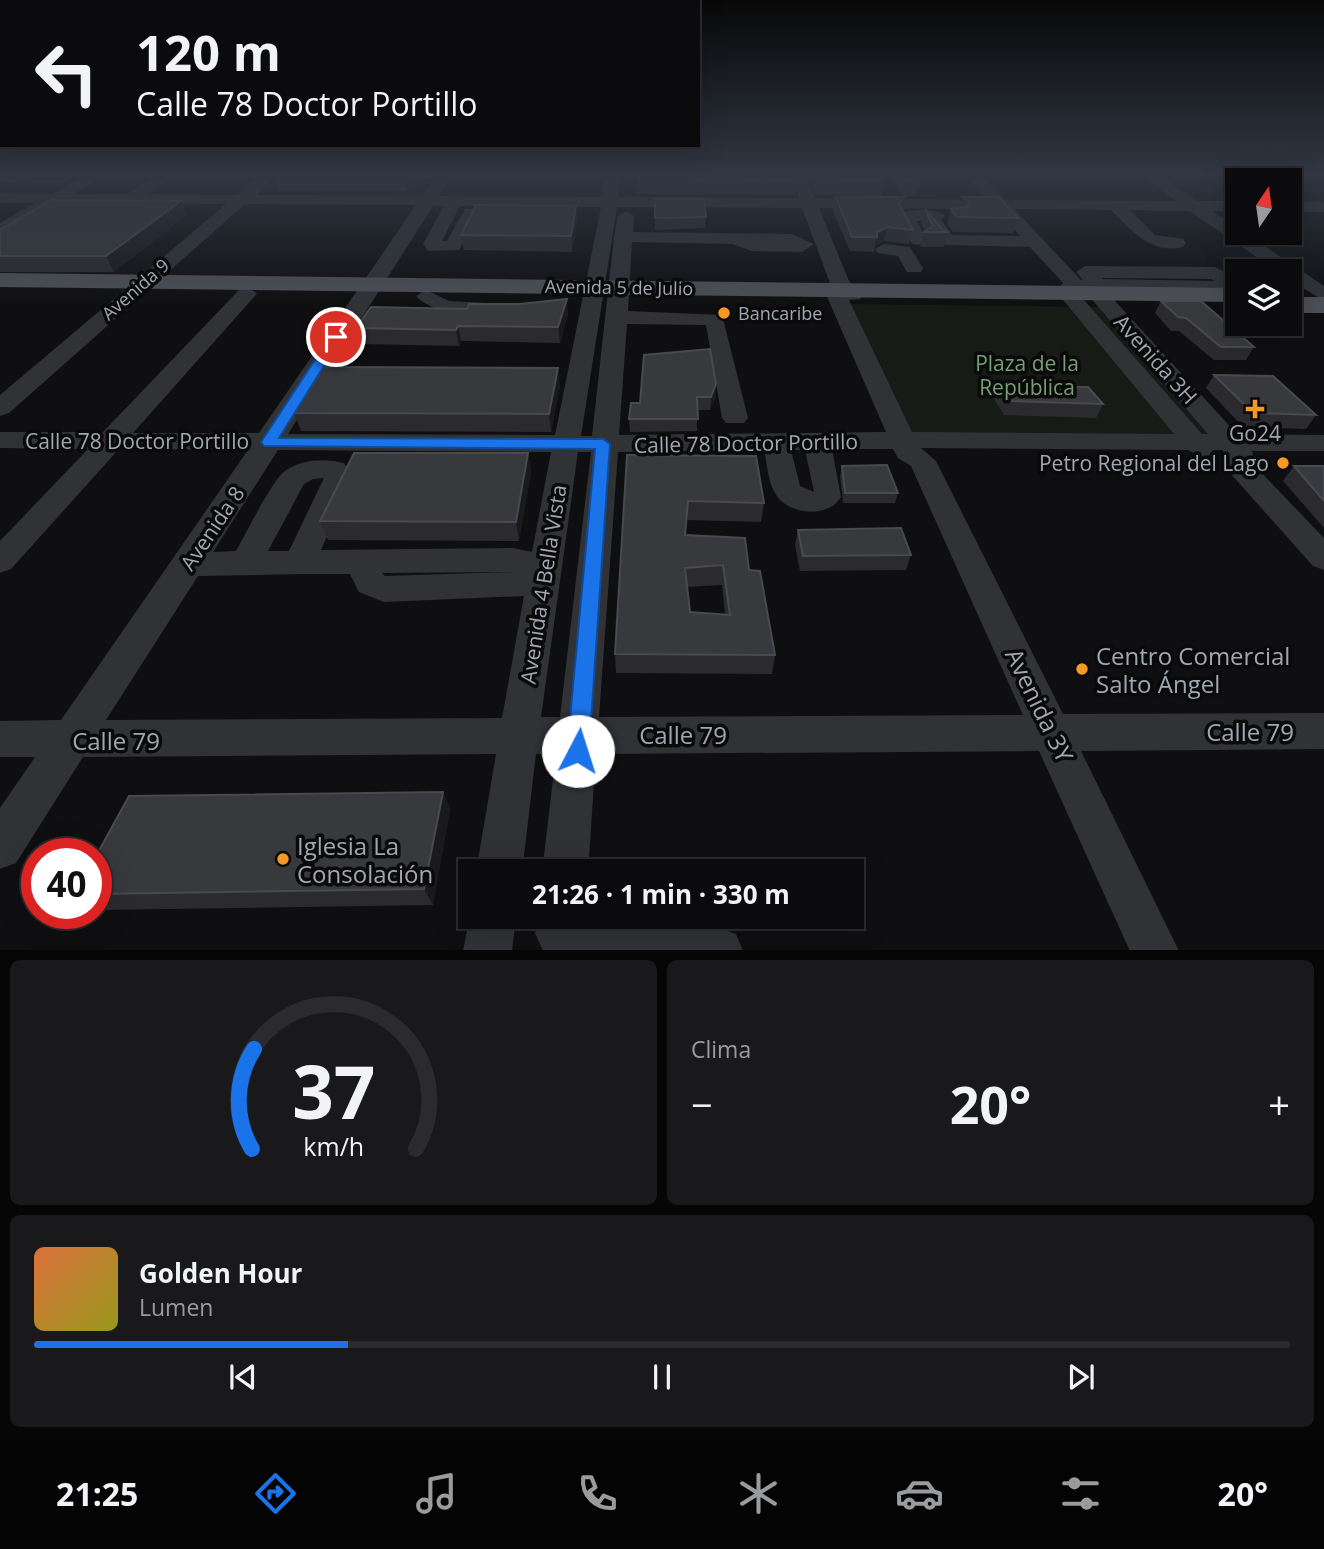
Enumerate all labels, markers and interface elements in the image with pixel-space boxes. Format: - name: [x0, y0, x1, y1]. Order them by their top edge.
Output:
- text: 120 m: [136, 19, 281, 85]
- icon: left: [21, 28, 112, 119]
- text: Calle 78 Doctor Portillo: [136, 82, 478, 125]
- north arrow: [1225, 168, 1302, 245]
- map controls: [1225, 168, 1302, 336]
- street label: Avenida 9: [96, 253, 174, 325]
- button: layers: [1225, 259, 1302, 336]
- street label: Avenida 5 de Julio: [545, 274, 693, 300]
- place label: Bancaribe: [738, 301, 822, 325]
- marker: Bancaribe: [716, 305, 732, 321]
- pin: [306, 307, 366, 367]
- street label: Avenida 3H: [1108, 308, 1204, 410]
- icon: arrive: [317, 318, 355, 356]
- park label: Plaza de la República: [975, 349, 1079, 401]
- marker: Go24: [1247, 401, 1263, 417]
- place label: Go24: [1229, 419, 1281, 447]
- street label: Calle 78 Doctor Portillo: [25, 427, 249, 455]
- street label: Calle 78 Doctor Portillo: [634, 427, 858, 459]
- place label: Petro Regional del Lago: [1039, 449, 1269, 477]
- marker: Petro Regional del Lago: [1275, 455, 1291, 471]
- street label: Avenida 8: [174, 480, 250, 576]
- street label: Avenida 4 Bella Vista: [513, 482, 573, 686]
- place label: Centro Comercial Salto Ángel: [1096, 639, 1290, 700]
- street label: Avenida 3Y: [998, 643, 1082, 768]
- marker: Centro Comercial Salto Ángel: [1074, 661, 1090, 677]
- position arrow: [541, 714, 615, 788]
- street label: Calle 79: [1206, 715, 1294, 748]
- street label: Calle 79: [639, 718, 727, 751]
- street label: Calle 79: [72, 724, 160, 757]
- place label: Iglesia La Consolación: [297, 829, 433, 890]
- speed limit sign: 40: [21, 838, 112, 929]
- marker: Iglesia La Consolación: [275, 851, 291, 867]
- text: 21:26 · 1 min · 330 m: [532, 876, 790, 912]
- text: Clima: [691, 1033, 751, 1065]
- text: 37: [292, 1041, 375, 1140]
- text: 20°: [950, 1068, 1031, 1139]
- text: −: [691, 1078, 713, 1130]
- text: +: [1268, 1078, 1290, 1130]
- text: km/h: [303, 1128, 364, 1162]
- text: Golden Hour: [139, 1255, 302, 1291]
- text: Lumen: [139, 1291, 213, 1323]
- icon: previous: [224, 1358, 262, 1396]
- icon: pause: [643, 1358, 681, 1396]
- icon: next: [1062, 1358, 1100, 1396]
- icon: directions: [251, 1469, 300, 1518]
- icon: music: [412, 1469, 461, 1518]
- icon: phone: [573, 1469, 622, 1518]
- icon: climate: [734, 1469, 783, 1518]
- icon: car: [895, 1469, 944, 1518]
- icon: filters: [1056, 1469, 1105, 1518]
- text: 21:25: [56, 1472, 138, 1515]
- text: 20°: [1218, 1472, 1268, 1515]

